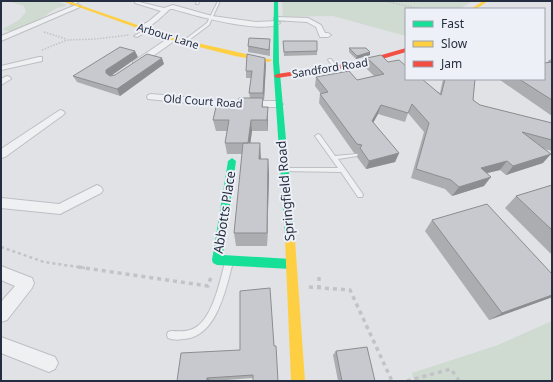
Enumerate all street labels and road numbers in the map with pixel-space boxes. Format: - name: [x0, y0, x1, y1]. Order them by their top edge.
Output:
- street label: Arbour Lane: [135, 19, 201, 52]
- street label: Sandford Road: [291, 54, 369, 81]
- street label: Old Court Road: [163, 90, 243, 111]
- street label: Springfield Road: [272, 140, 298, 242]
- street label: Abbotts Place: [209, 169, 239, 255]

